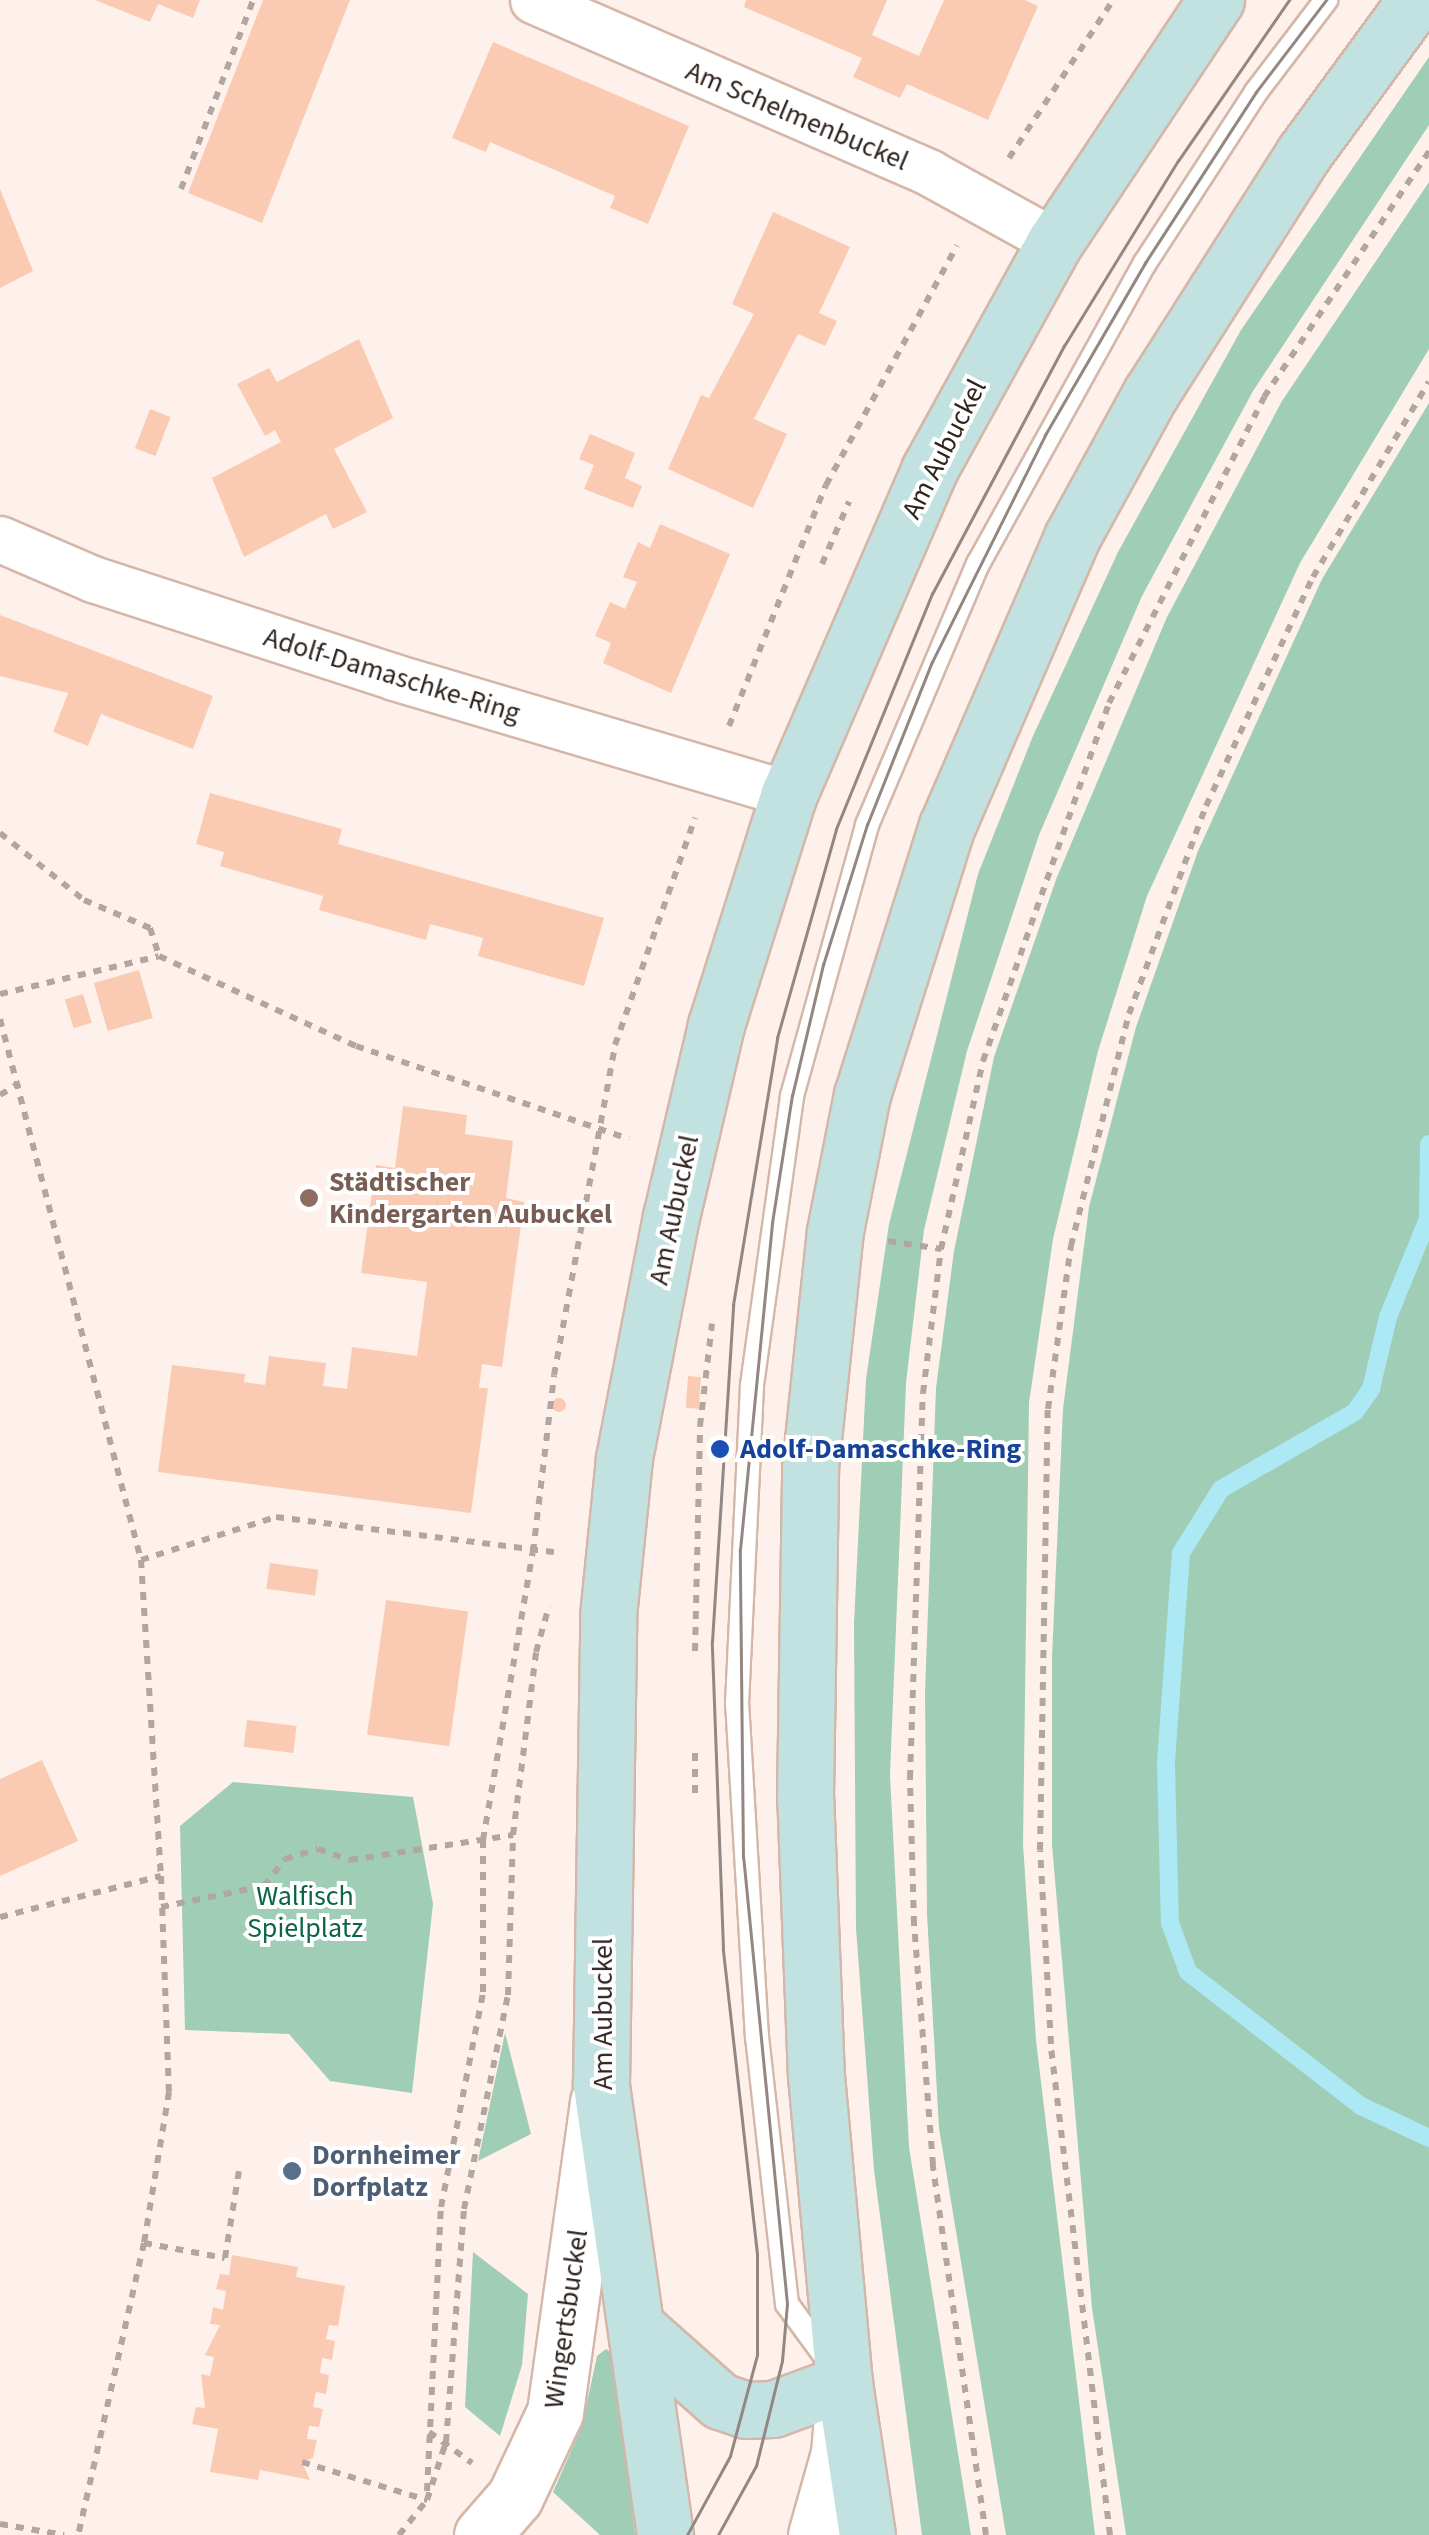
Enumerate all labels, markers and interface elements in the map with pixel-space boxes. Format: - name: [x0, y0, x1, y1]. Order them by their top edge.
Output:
- street label: Am Schelmenbuckel: [681, 54, 913, 178]
- street label: Am Aubuckel: [894, 374, 994, 524]
- street label: Adolf-Damaschke-Ring: [260, 620, 524, 730]
- street label: Am Aubuckel: [642, 1132, 706, 1288]
- place label: Städtischer Kindergarten Aubuckel: [329, 1165, 612, 1231]
- marker: Städtischer Kindergarten Aubuckel: [298, 1187, 320, 1209]
- place label: Adolf-Damaschke-Ring: [740, 1432, 1021, 1466]
- marker: Adolf-Damaschke-Ring: [709, 1438, 731, 1460]
- park label: Walfisch Spielplatz: [247, 1879, 363, 1945]
- street label: Am Aubuckel: [586, 1938, 620, 2090]
- place label: Dornheimer Dorfplatz: [312, 2138, 460, 2204]
- marker: Dornheimer Dorfplatz: [281, 2160, 303, 2182]
- street label: Wingertsbuckel: [537, 2227, 595, 2411]

